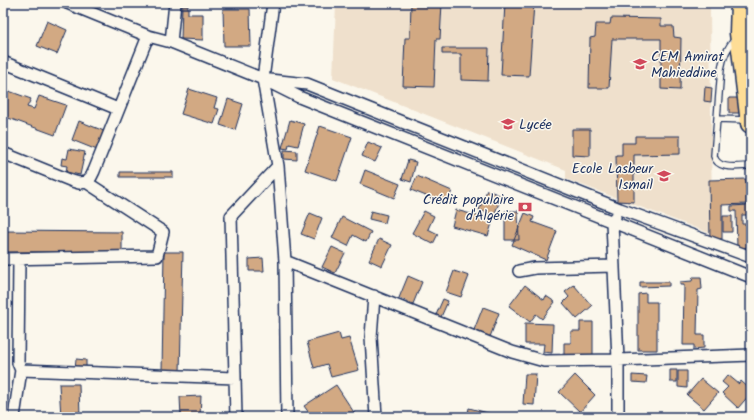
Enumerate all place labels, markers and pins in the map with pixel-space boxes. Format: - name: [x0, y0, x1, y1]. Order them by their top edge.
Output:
- place label: CEM Amirat Mahieddine: [651, 46, 724, 84]
- school or university icon: CEM Amirat Mahieddine: [632, 56, 648, 72]
- place label: Lycée: [519, 114, 553, 136]
- school or university icon: Lycée: [500, 116, 516, 132]
- place label: Ecole Lasbeur Ismail: [572, 158, 654, 196]
- school or university icon: Ecole Lasbeur Ismail: [656, 168, 672, 184]
- place label: Crédit populaire d'Algérie: [423, 189, 515, 227]
- bank icon: Crédit populaire d'Algérie: [517, 199, 533, 215]

